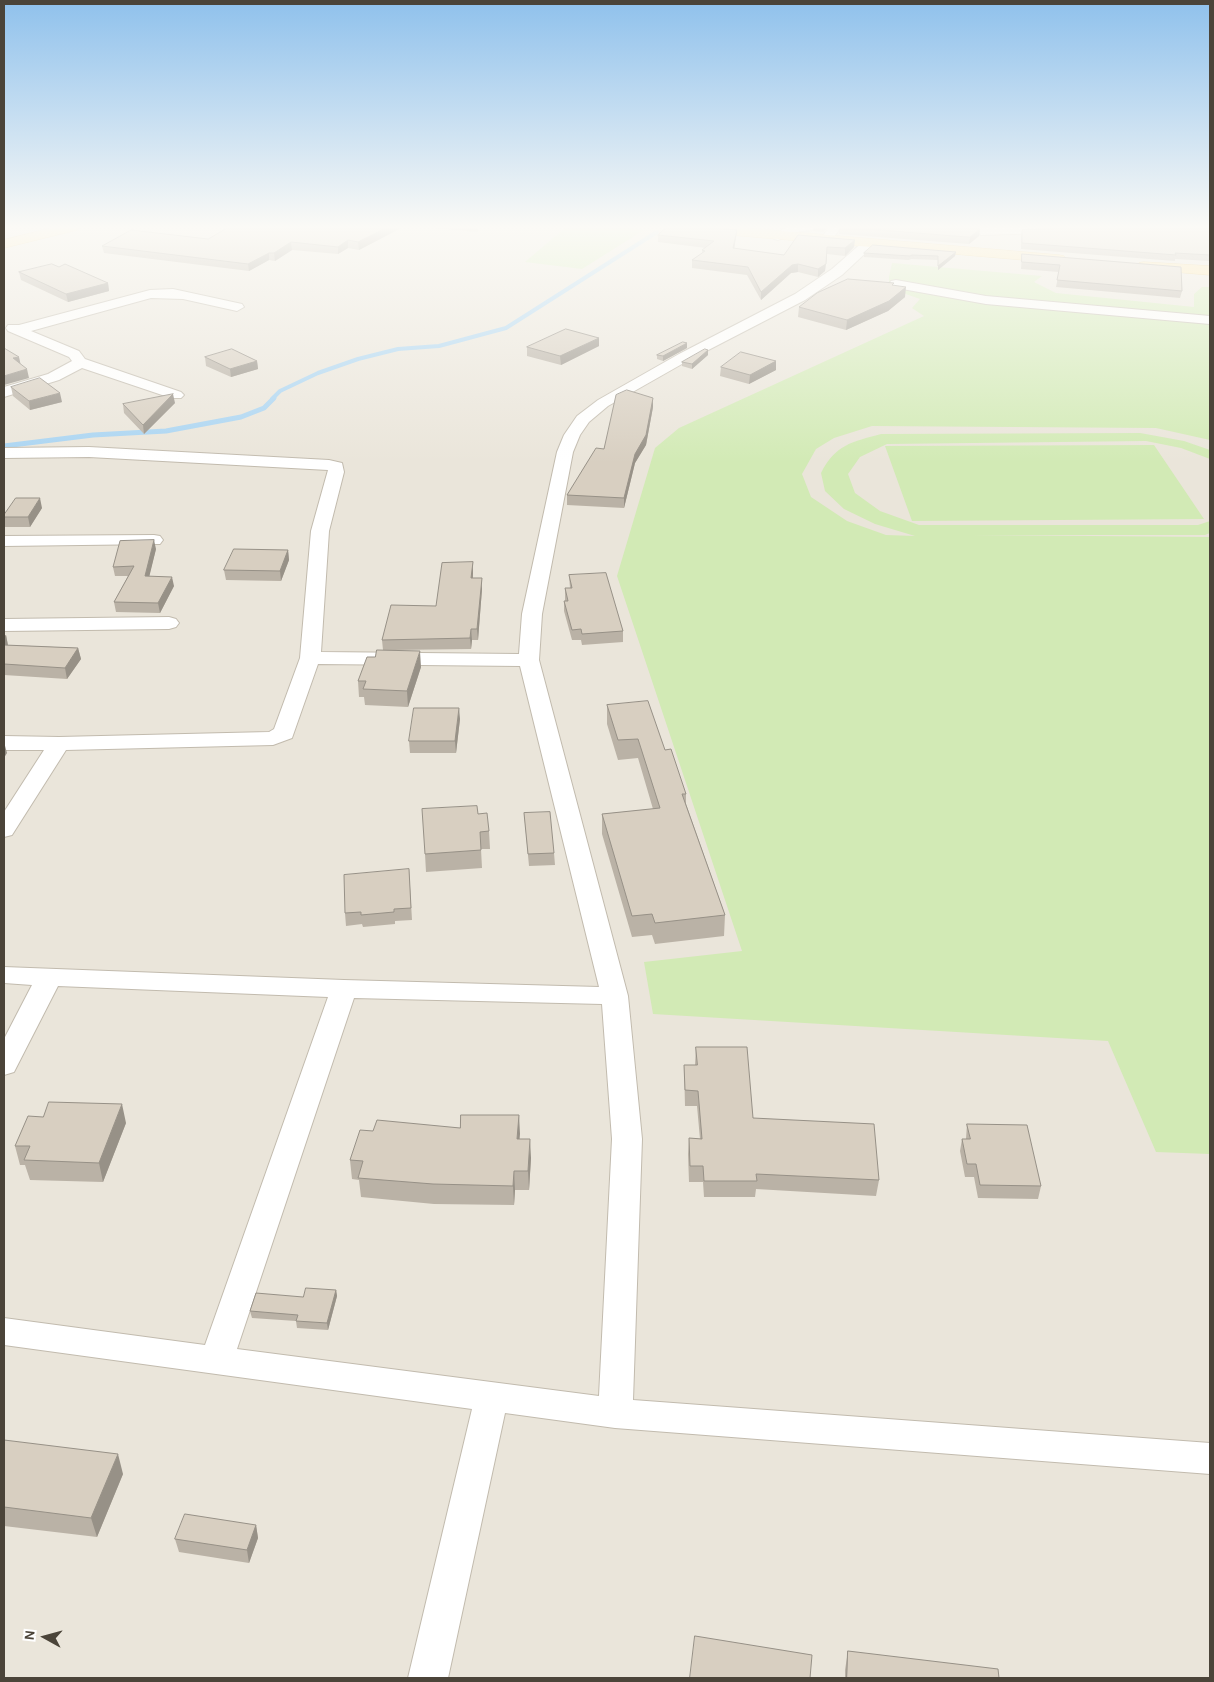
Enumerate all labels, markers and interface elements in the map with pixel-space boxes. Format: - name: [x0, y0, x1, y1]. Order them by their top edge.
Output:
- north arrow: [20, 1612, 70, 1662]
- text: N: [21, 1629, 39, 1641]

